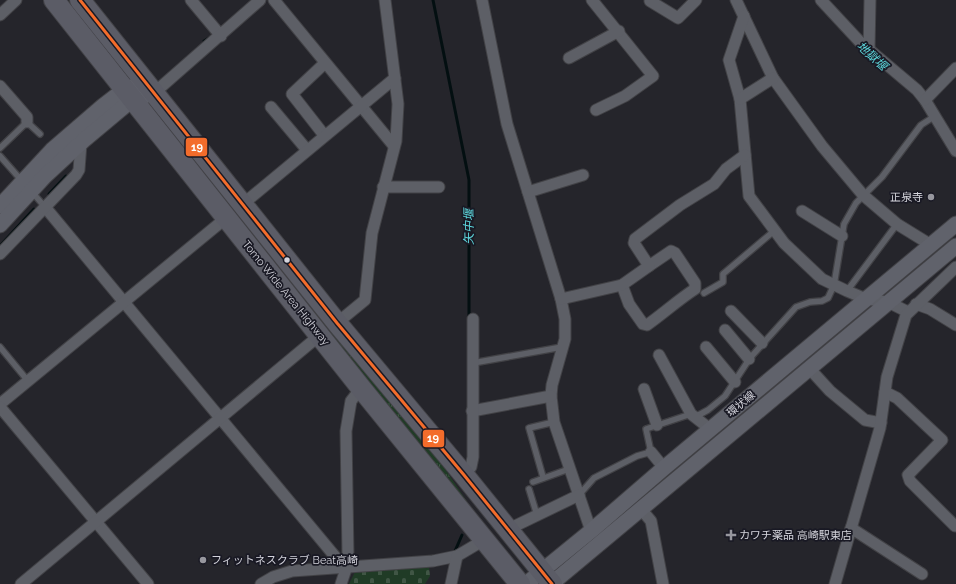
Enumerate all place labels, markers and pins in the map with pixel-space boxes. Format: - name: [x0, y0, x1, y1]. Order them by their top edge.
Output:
- place label: 正泉寺: [890, 191, 923, 204]
- marker: 正泉寺: [926, 192, 936, 202]
- unlabelled marker: [282, 255, 292, 265]
- place label: カワチ薬品 高崎駅東店: [739, 529, 852, 542]
- marker: カワチ薬品 高崎駅東店: [726, 530, 736, 540]
- place label: フィットネスクラブ Beat高崎: [211, 554, 358, 567]
- marker: フィットネスクラブ Beat高崎: [198, 555, 208, 565]

